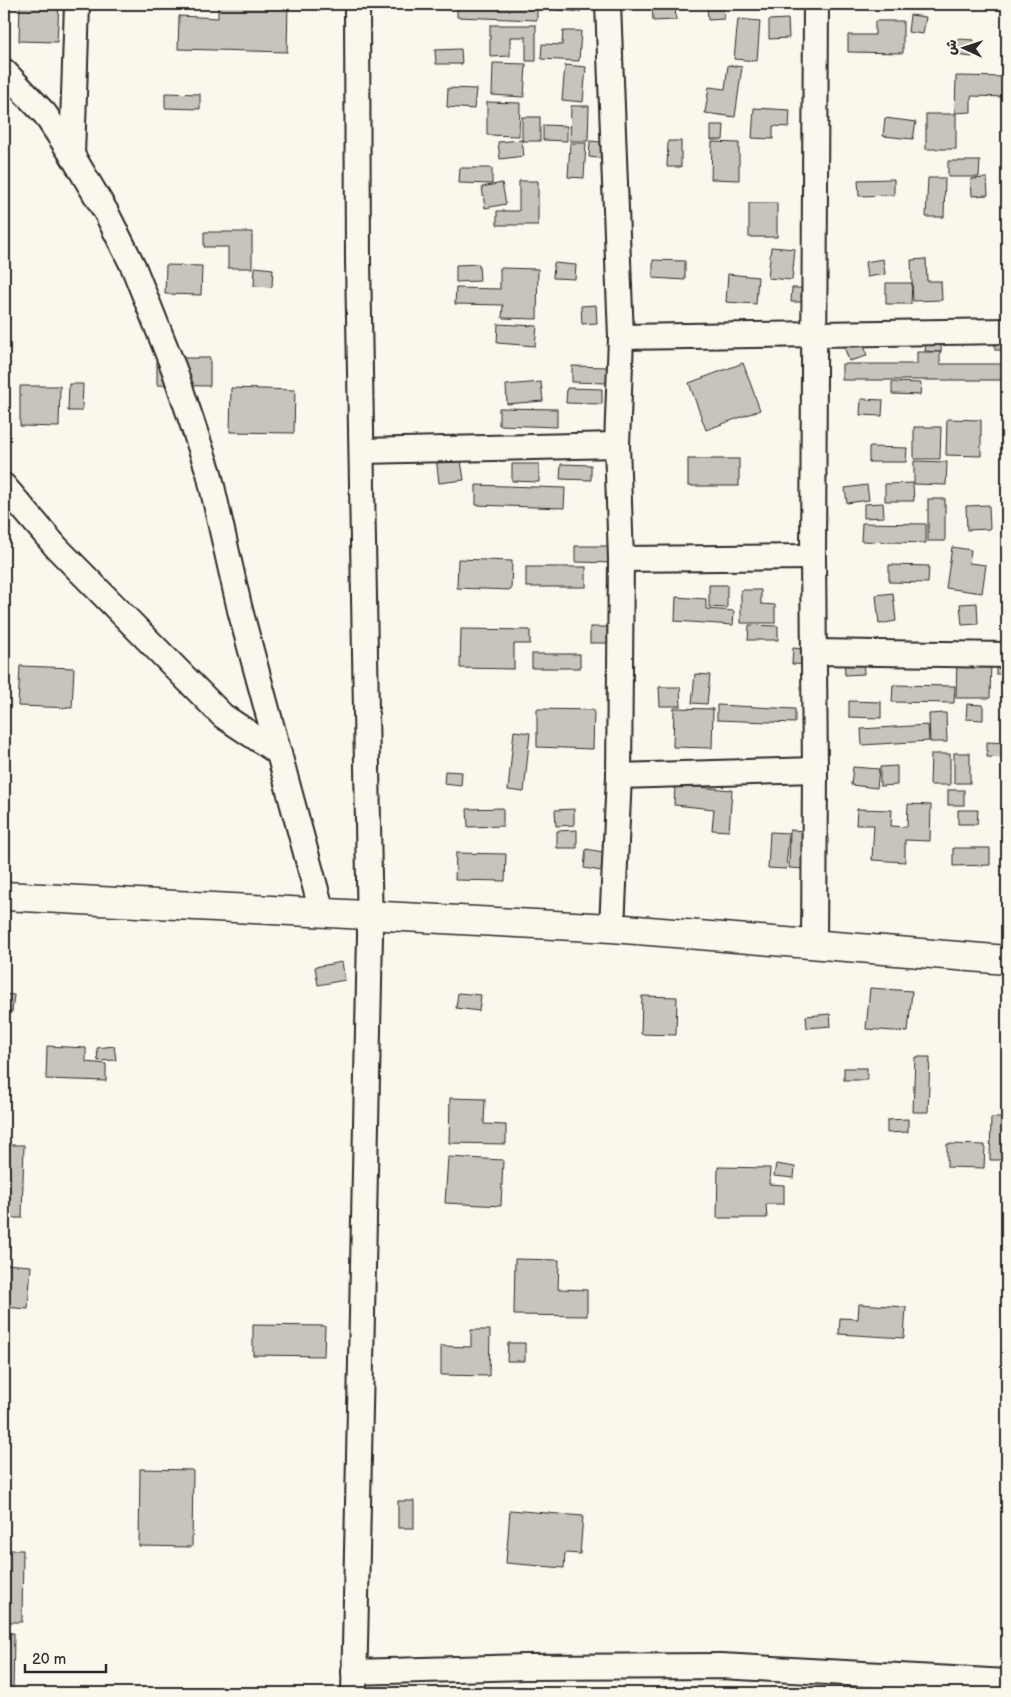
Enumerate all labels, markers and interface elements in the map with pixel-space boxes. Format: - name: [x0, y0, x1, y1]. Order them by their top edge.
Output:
- north arrow: [938, 22, 988, 72]
- text: ش: [943, 39, 960, 55]
- scale bar: [25, 1642, 106, 1674]
- text: 20 m: [32, 1650, 66, 1669]

